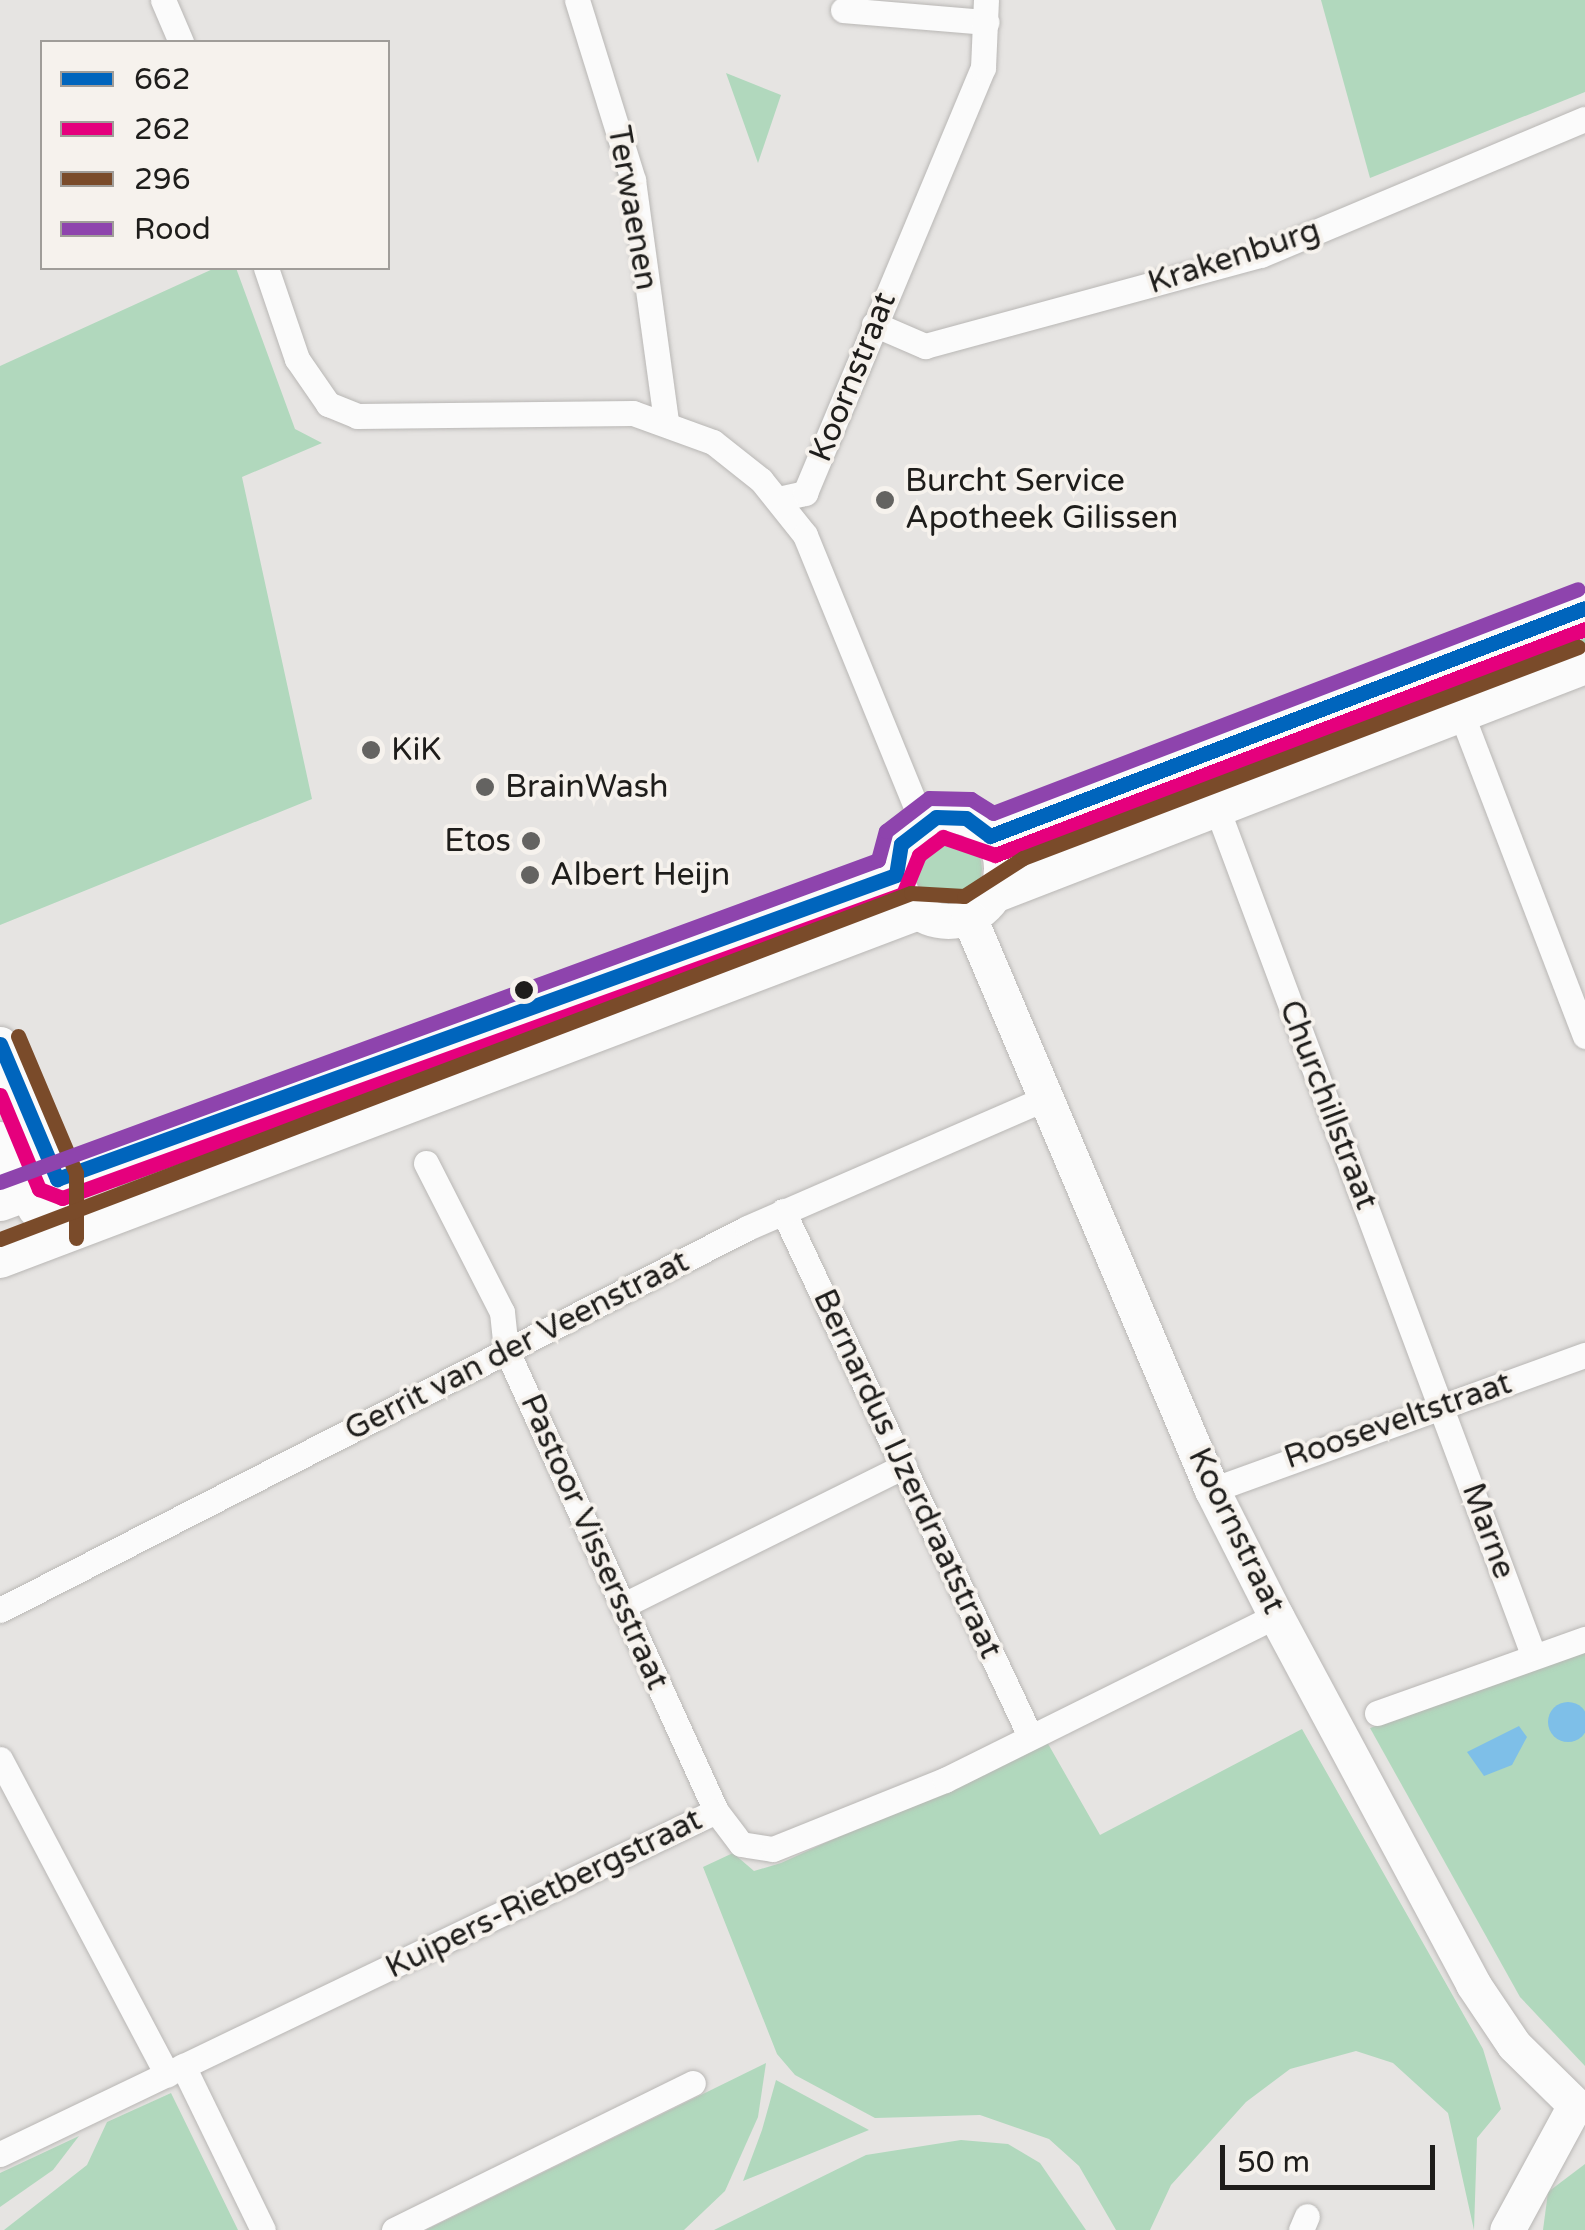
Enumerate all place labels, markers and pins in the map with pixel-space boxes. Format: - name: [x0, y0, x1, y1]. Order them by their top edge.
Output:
- place label: Burcht Service Apotheek Gilissen: [905, 463, 1178, 538]
- marker: Burcht Service Apotheek Gilissen: [874, 489, 896, 511]
- place label: KiK: [391, 731, 442, 769]
- marker: KiK: [360, 739, 382, 761]
- place label: BrainWash: [505, 768, 669, 806]
- marker: BrainWash: [474, 776, 496, 798]
- place label: Etos: [444, 822, 511, 860]
- marker: Etos: [520, 830, 542, 852]
- place label: Albert Heijn: [550, 856, 730, 894]
- marker: Albert Heijn: [519, 864, 541, 886]
- unlabelled marker: [514, 980, 534, 1000]

